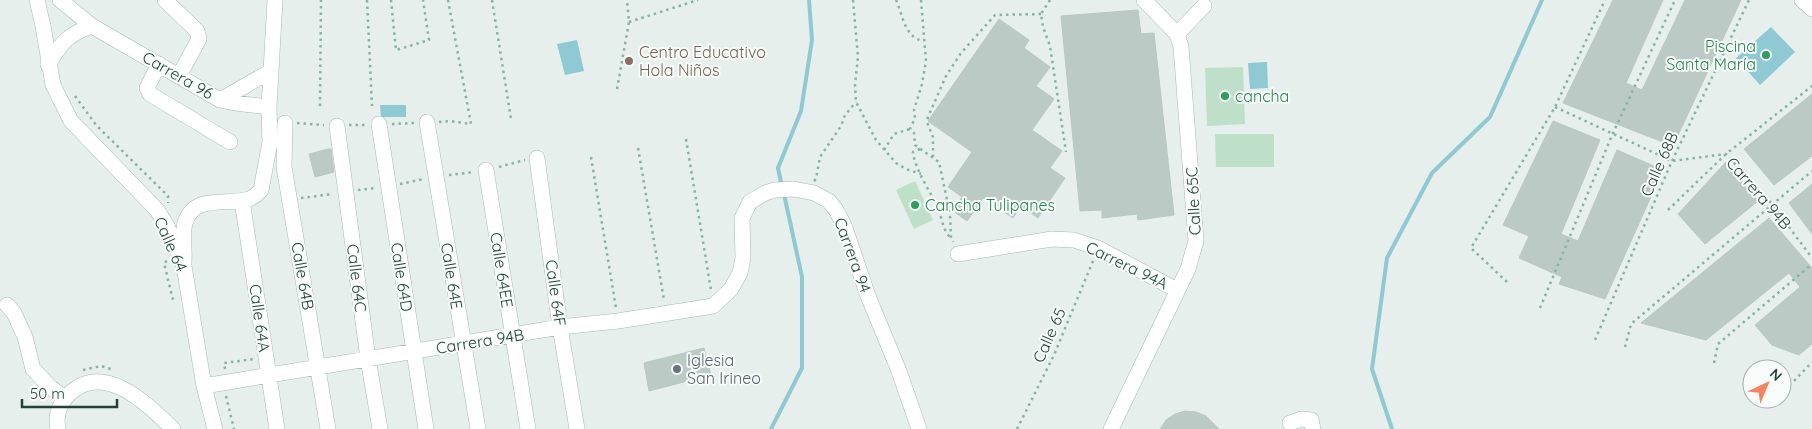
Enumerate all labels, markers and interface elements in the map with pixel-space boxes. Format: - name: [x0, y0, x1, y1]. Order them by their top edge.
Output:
- place label: Piscina Santa María: [1666, 36, 1756, 74]
- place label: Centro Educativo Hola Niños: [639, 42, 766, 80]
- street label: Carrera 96: [139, 47, 217, 104]
- marker: Piscina Santa María: [1760, 49, 1772, 61]
- marker: Centro Educativo Hola Niños: [623, 55, 635, 67]
- place label: cancha: [1235, 86, 1289, 106]
- marker: cancha: [1219, 90, 1231, 102]
- street label: Calle 68B: [1636, 129, 1682, 199]
- street label: Carrera 94B: [1722, 153, 1796, 233]
- street label: Calle 65C: [1181, 166, 1205, 236]
- place label: Cancha Tulipanes: [925, 195, 1055, 215]
- marker: Cancha Tulipanes: [909, 199, 921, 211]
- street label: Calle 64: [150, 213, 192, 275]
- street label: Carrera 94: [830, 215, 876, 295]
- street label: Calle 64EE: [486, 231, 518, 309]
- street label: Carrera 94A: [1083, 237, 1171, 293]
- street label: Calle 64B: [287, 241, 319, 311]
- street label: Calle 64D: [387, 241, 417, 313]
- street label: Calle 64E: [437, 241, 467, 311]
- street label: Calle 64C: [343, 243, 371, 313]
- street label: Calle 64F: [541, 258, 571, 328]
- street label: Calle 64A: [245, 283, 275, 353]
- street label: Calle 65: [1028, 304, 1070, 366]
- street label: Carrera 94B: [434, 324, 526, 358]
- place label: Iglesia San Irineo: [687, 350, 761, 388]
- north arrow: [1742, 359, 1792, 409]
- marker: Iglesia San Irineo: [671, 363, 683, 375]
- text: N: [1766, 365, 1786, 385]
- scale bar: [22, 376, 118, 408]
- text: 50 m: [30, 384, 65, 403]

